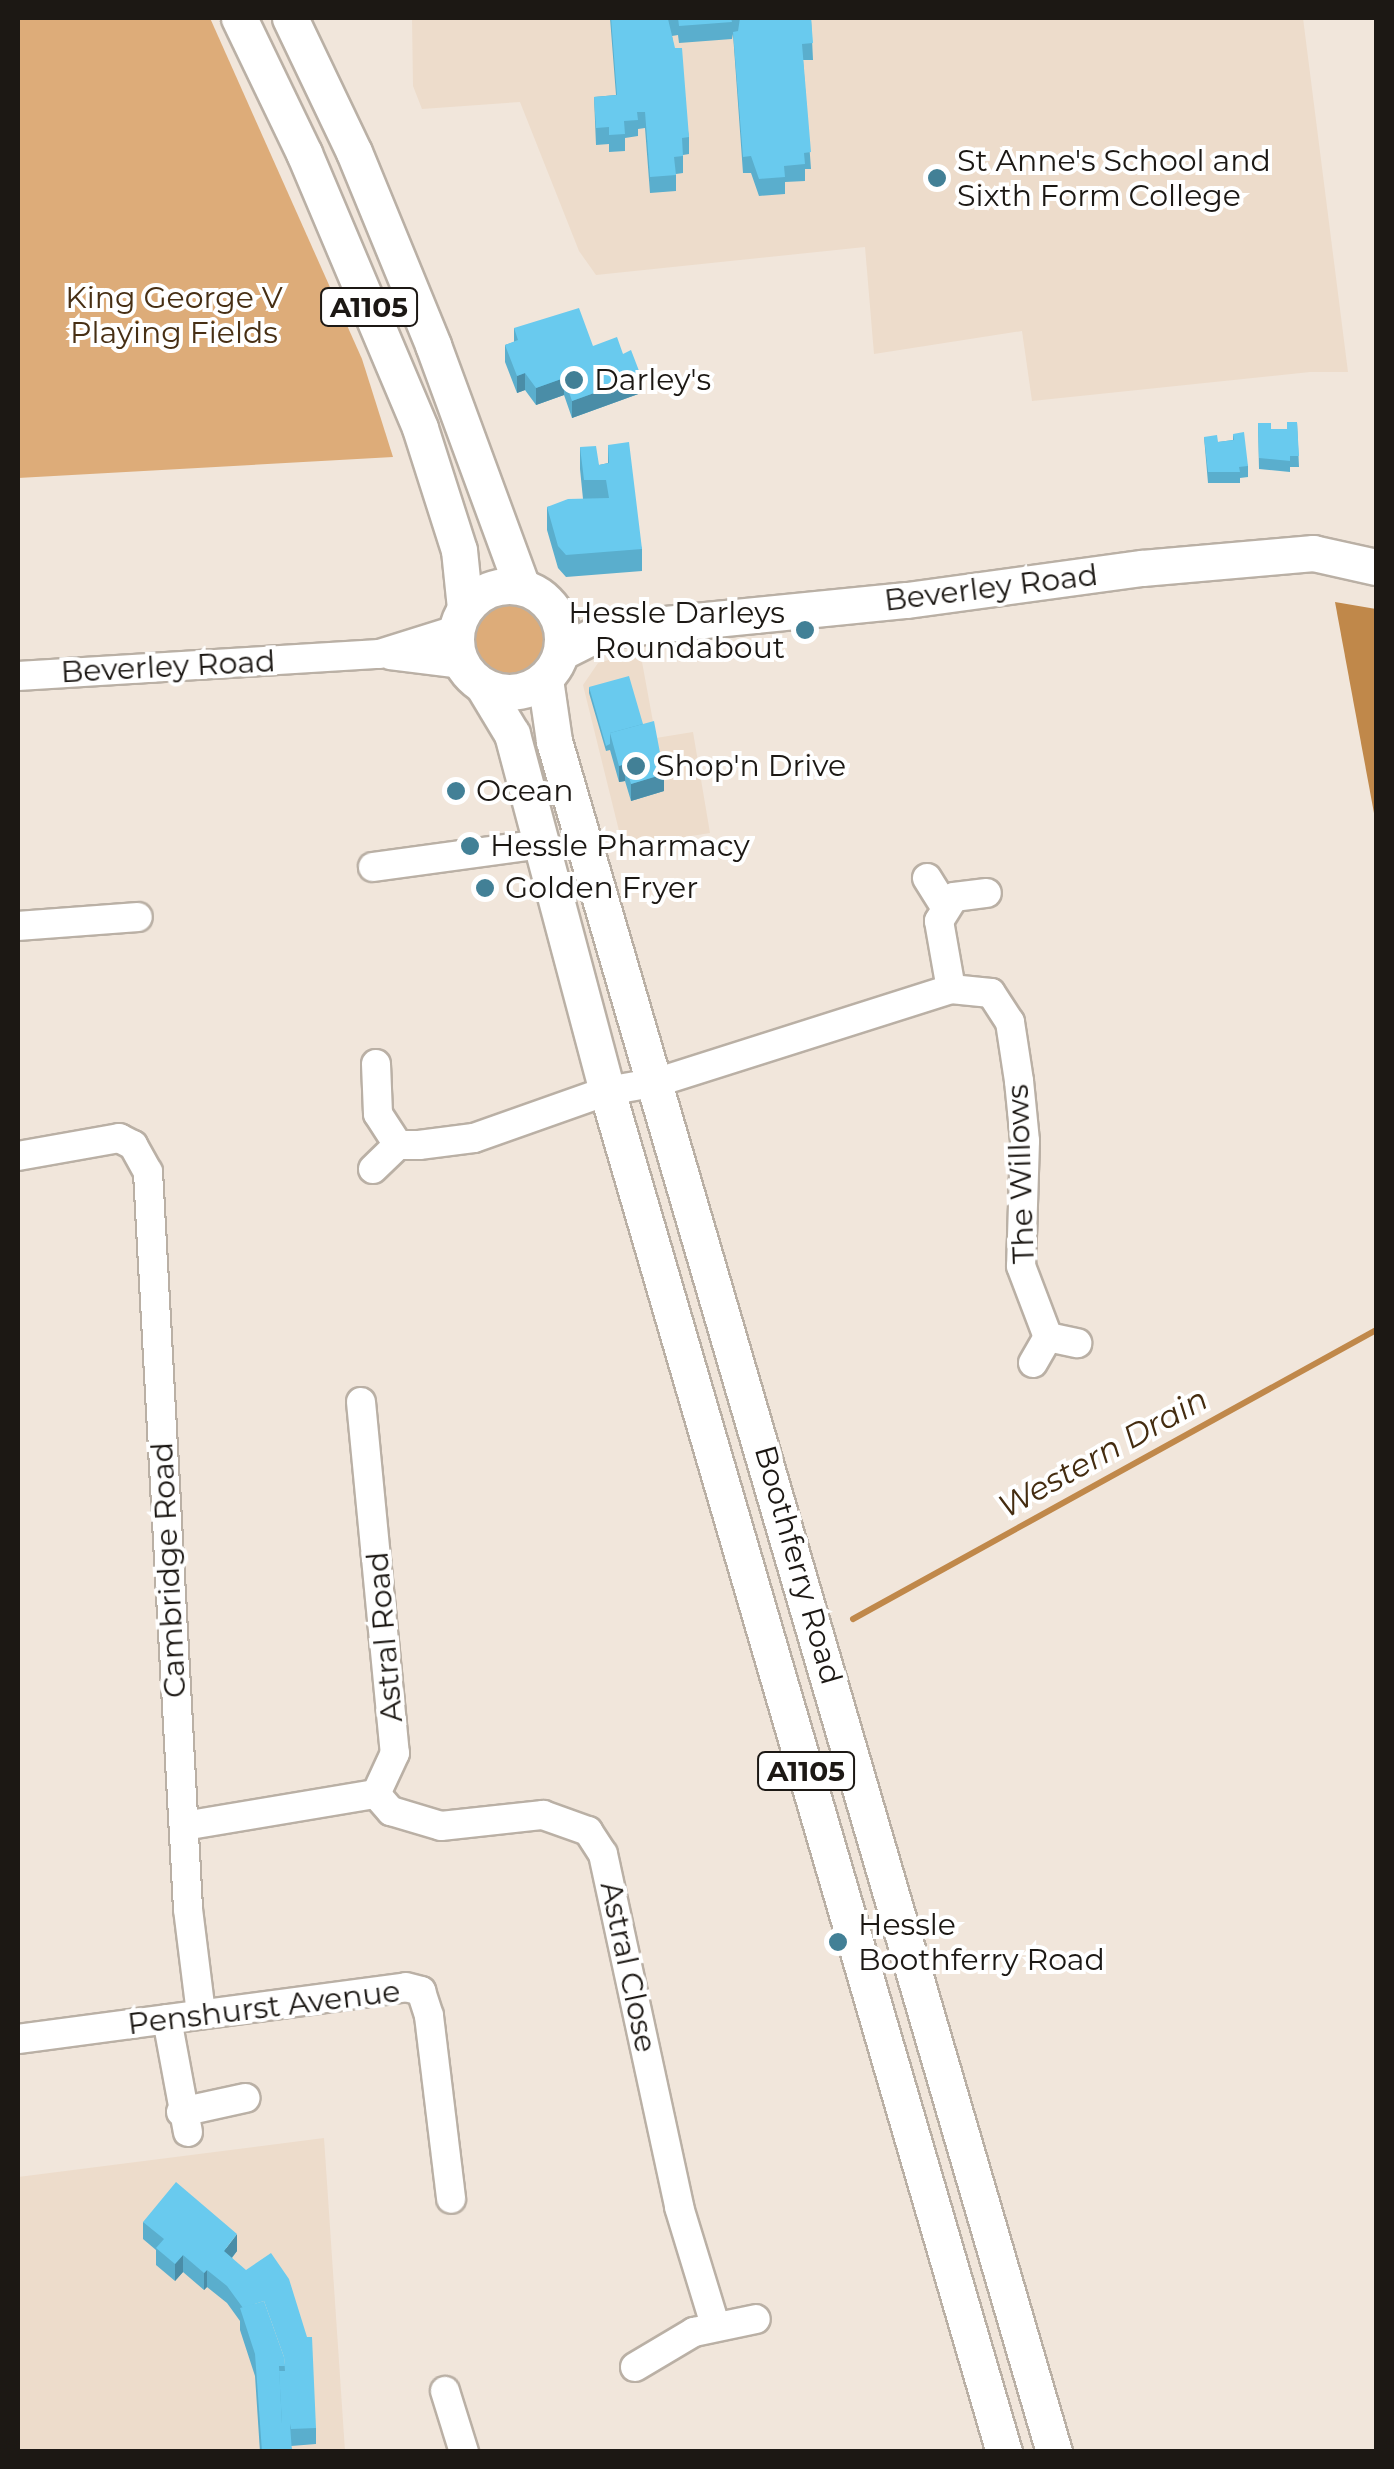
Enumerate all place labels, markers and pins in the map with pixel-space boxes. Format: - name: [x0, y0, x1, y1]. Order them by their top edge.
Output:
- place label: St Anne's School and Sixth Form College: [957, 143, 1271, 214]
- marker: St Anne's School and Sixth Form College: [926, 167, 948, 189]
- place label: Darley's: [594, 362, 711, 398]
- marker: Darley's: [563, 369, 585, 391]
- place label: Hessle Darleys Roundabout: [568, 595, 785, 666]
- marker: Hessle Darleys Roundabout: [794, 619, 816, 641]
- place label: Shop'n Drive: [656, 748, 846, 784]
- marker: Shop'n Drive: [625, 755, 647, 777]
- place label: Ocean: [476, 773, 573, 809]
- marker: Ocean: [445, 780, 467, 802]
- place label: Hessle Pharmacy: [490, 828, 750, 864]
- marker: Hessle Pharmacy: [459, 835, 481, 857]
- place label: Golden Fryer: [505, 870, 698, 906]
- marker: Golden Fryer: [474, 877, 496, 899]
- place label: Hessle Boothferry Road: [858, 1907, 1105, 1978]
- marker: Hessle Boothferry Road: [827, 1931, 849, 1953]

